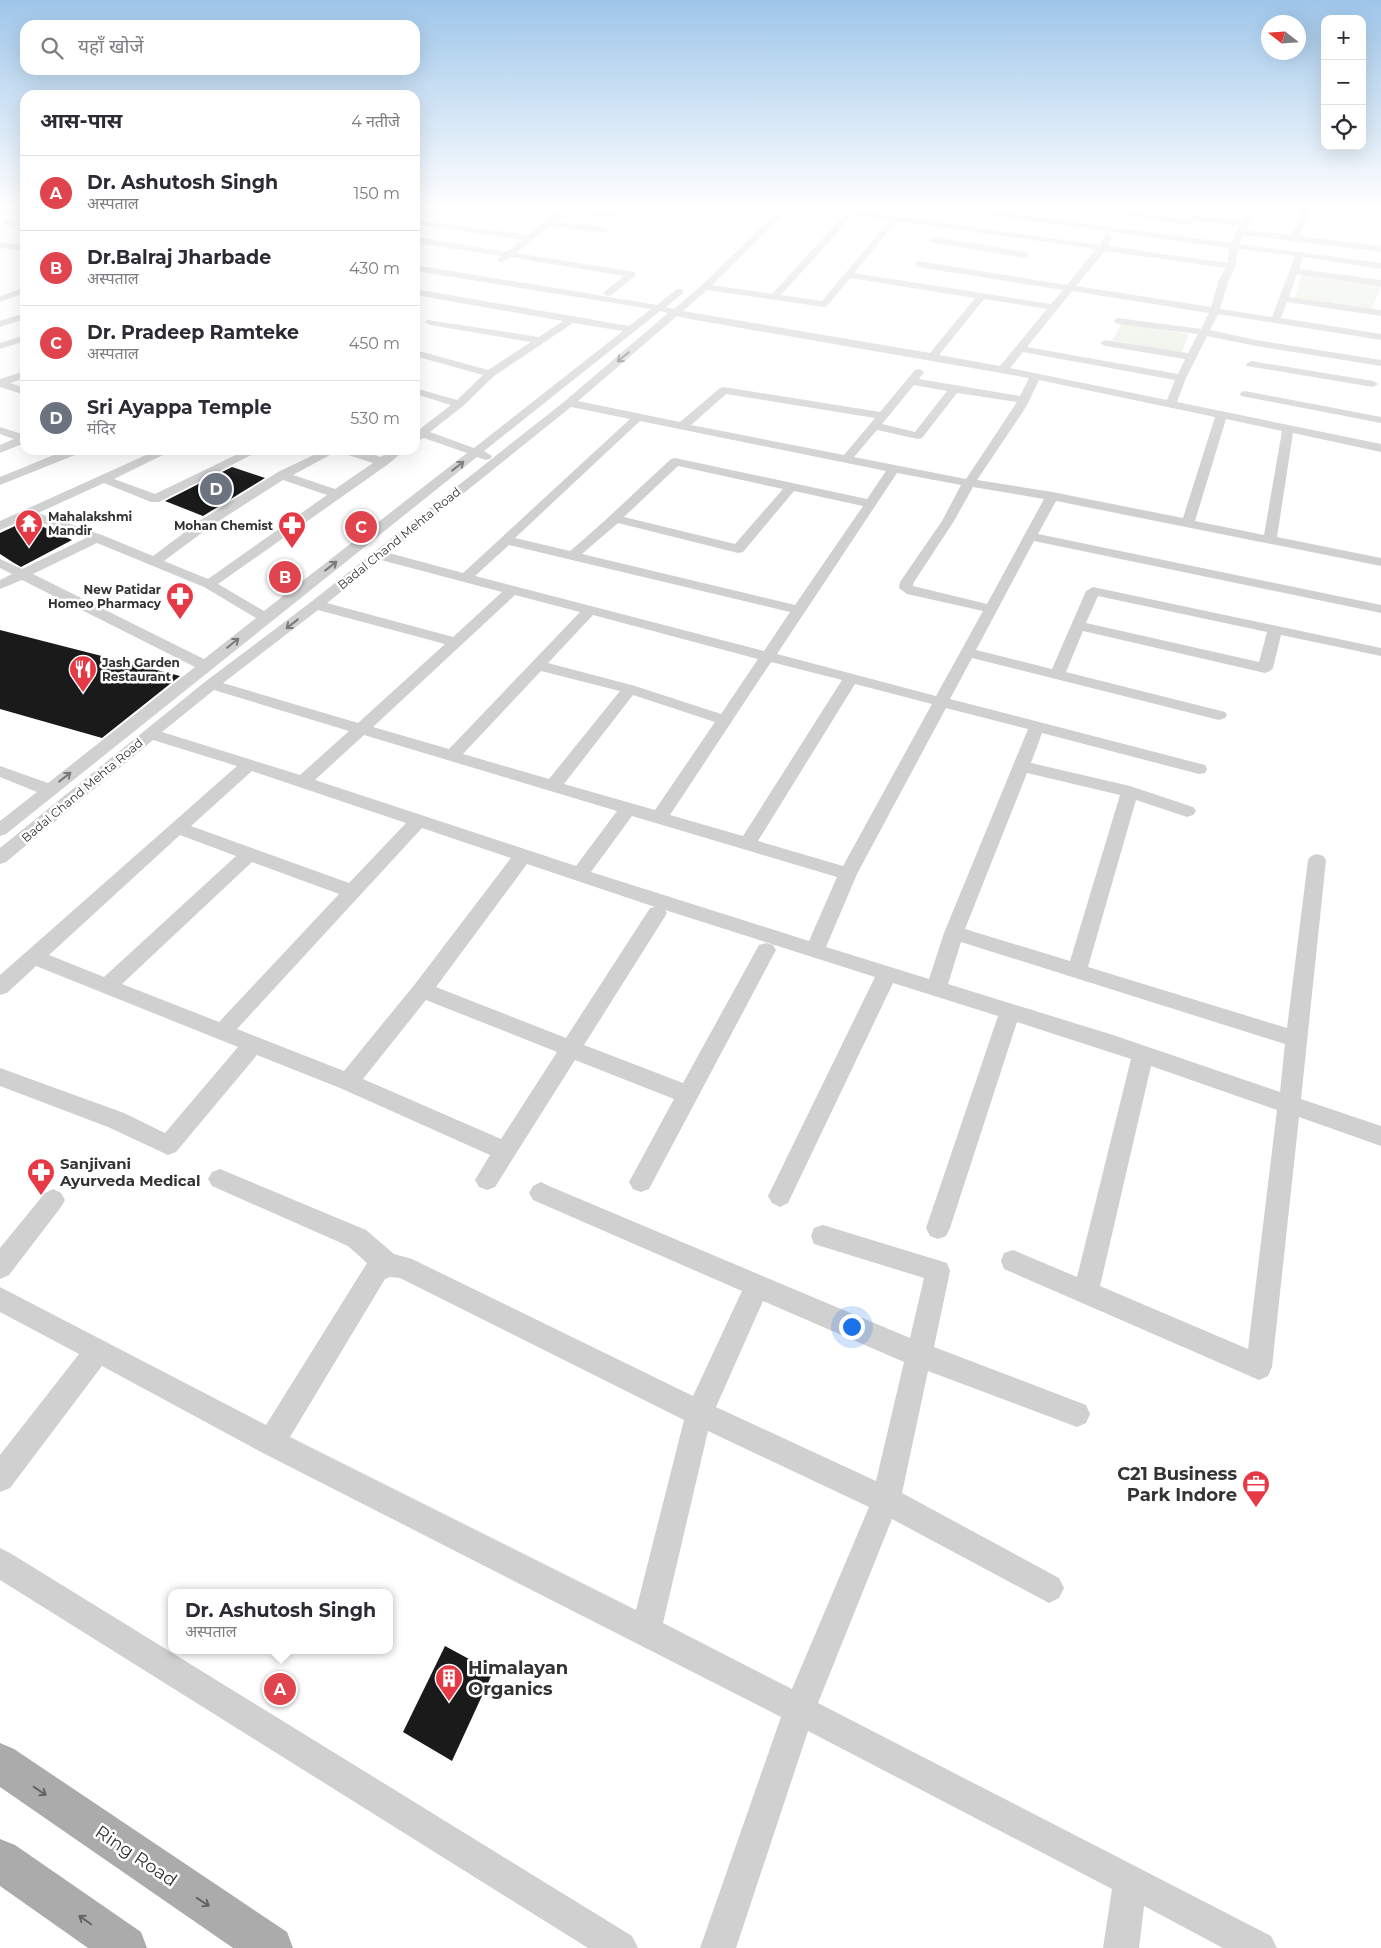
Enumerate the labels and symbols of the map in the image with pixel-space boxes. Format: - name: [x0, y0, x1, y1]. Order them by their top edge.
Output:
- north arrow: [1261, 15, 1306, 60]
- one-way arrow: [617, 352, 630, 363]
- one-way arrow: [452, 461, 465, 472]
- pin: D: [200, 470, 232, 508]
- street label: Badal Chand Mehta Road: [335, 484, 463, 592]
- temple icon: Mahalakshmi Mandir: [14, 508, 44, 547]
- pin: C: [345, 508, 377, 546]
- place label: Mahalakshmi Mandir: [48, 509, 132, 538]
- pharmacy icon: Mohan Chemist: [277, 510, 307, 549]
- place label: Mohan Chemist: [174, 518, 274, 533]
- pin: B: [269, 558, 301, 596]
- one-way arrow: [324, 561, 337, 572]
- pharmacy icon: New Patidar Homeo Pharmacy: [165, 581, 195, 620]
- place label: New Patidar Homeo Pharmacy: [48, 582, 162, 611]
- one-way arrow: [286, 618, 299, 629]
- one-way arrow: [227, 638, 240, 649]
- restaurant icon: Jash Garden Restaurant: [68, 654, 98, 693]
- place label: Jash Garden Restaurant: [101, 655, 180, 684]
- street label: Badal Chand Mehta Road: [18, 735, 146, 845]
- one-way arrow: [59, 772, 72, 783]
- place label: Sanjivani Ayurveda Medical: [59, 1154, 200, 1190]
- pharmacy icon: Sanjivani Ayurveda Medical: [26, 1157, 56, 1196]
- your location: [839, 1314, 865, 1340]
- place label: C21 Business Park Indore: [1117, 1463, 1237, 1506]
- office icon: C21 Business Park Indore: [1241, 1469, 1271, 1508]
- place label: Himalayan Organics: [468, 1657, 568, 1700]
- building icon: Himalayan Organics: [434, 1663, 464, 1702]
- pin: A: [264, 1670, 296, 1708]
- one-way arrow: [33, 1786, 47, 1796]
- street label: Ring Road: [91, 1821, 181, 1891]
- one-way arrow: [196, 1897, 210, 1907]
- one-way arrow: [79, 1915, 93, 1925]

